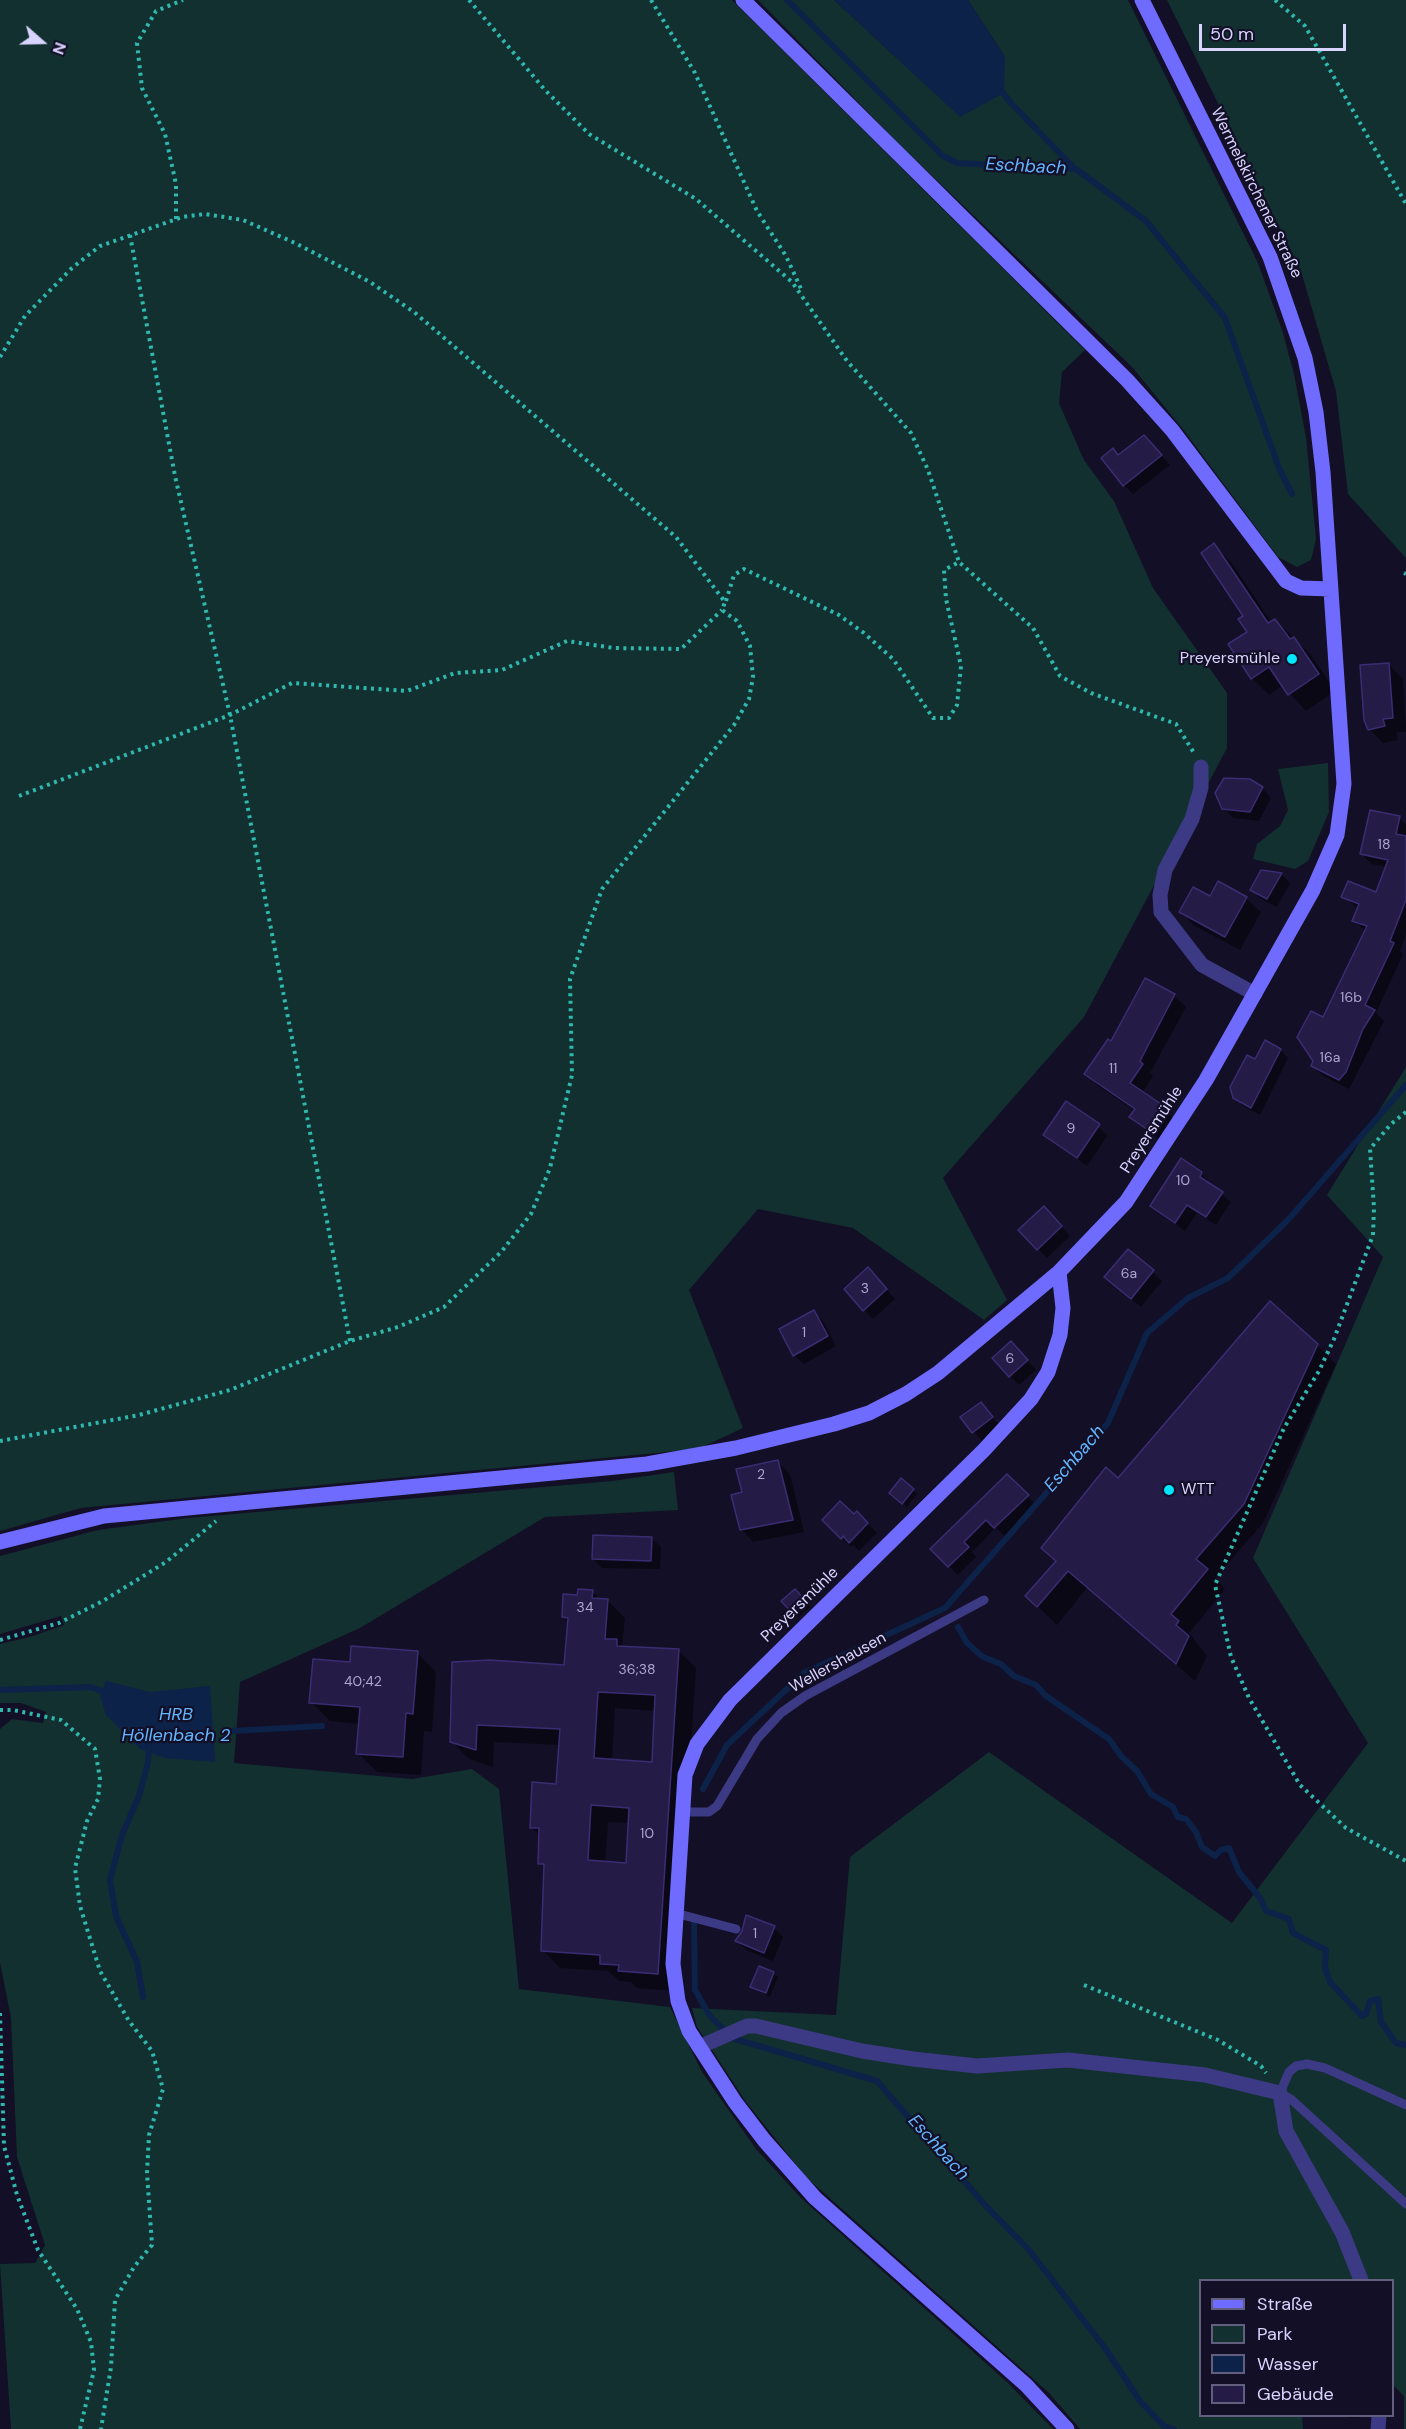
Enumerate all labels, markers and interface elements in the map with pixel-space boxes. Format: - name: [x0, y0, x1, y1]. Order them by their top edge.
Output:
- north arrow: [12, 12, 72, 72]
- scale bar: [1202, 12, 1349, 50]
- text: 50 m: [1210, 22, 1254, 46]
- text: N: [48, 39, 71, 57]
- street label: Wermelskirchener Straße: [1206, 104, 1306, 282]
- water label: Eschbach: [985, 154, 1067, 180]
- place label: Preyersmühle: [1180, 649, 1280, 669]
- marker: Preyersmühle: [1285, 652, 1299, 666]
- house number: 18: [1378, 837, 1390, 853]
- house number: 16b: [1340, 990, 1362, 1006]
- house number: 16a: [1320, 1050, 1340, 1066]
- house number: 11: [1109, 1061, 1117, 1077]
- street label: Preyersmühle: [1117, 1083, 1187, 1177]
- house number: 9: [1067, 1121, 1075, 1137]
- house number: 10: [1176, 1173, 1190, 1189]
- house number: 6a: [1121, 1266, 1137, 1282]
- house number: 3: [861, 1281, 869, 1297]
- house number: 1: [802, 1325, 806, 1341]
- house number: 6: [1006, 1351, 1014, 1367]
- water label: Eschbach: [1040, 1421, 1110, 1497]
- house number: 2: [757, 1467, 765, 1483]
- place label: WTT: [1181, 1480, 1214, 1500]
- marker: WTT: [1162, 1483, 1176, 1497]
- street label: Preyersmühle: [757, 1563, 843, 1647]
- house number: 34: [577, 1600, 593, 1616]
- street label: Wellershausen: [786, 1629, 890, 1697]
- house number: 36;38: [618, 1662, 656, 1678]
- house number: 40;42: [344, 1674, 382, 1690]
- water label: HRB Höllenbach 2: [121, 1704, 231, 1746]
- house number: 10: [640, 1826, 654, 1842]
- house number: 1: [753, 1926, 757, 1942]
- water label: Eschbach: [903, 2111, 973, 2185]
- legend: [1199, 2279, 1394, 2417]
- text: Straße: [1257, 2292, 1313, 2316]
- text: Park: [1257, 2322, 1293, 2346]
- text: Wasser: [1257, 2352, 1318, 2376]
- text: Gebäude: [1257, 2382, 1334, 2406]

